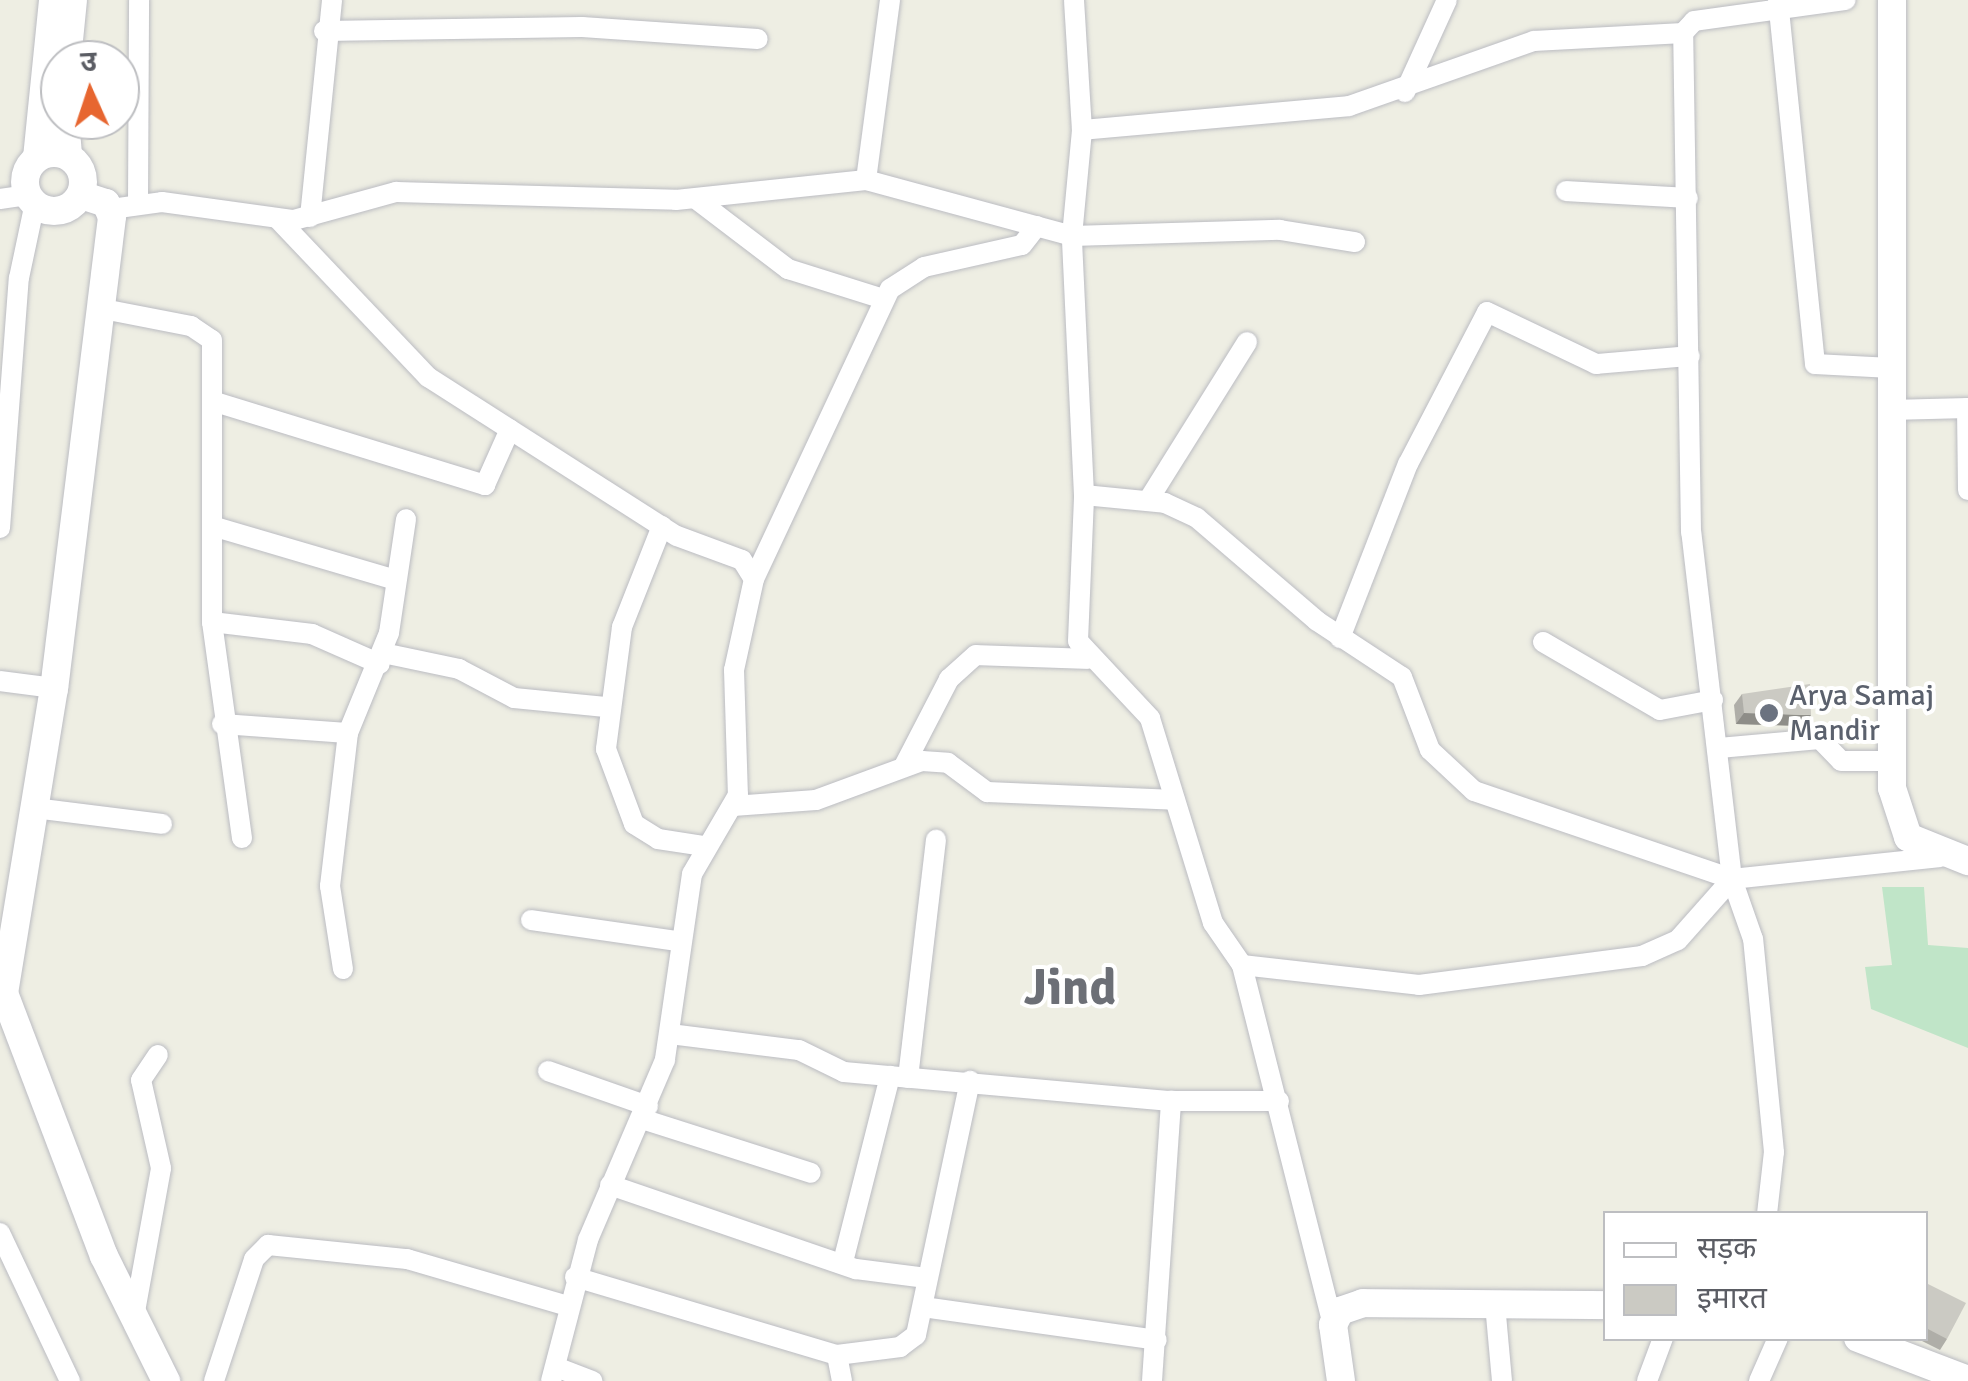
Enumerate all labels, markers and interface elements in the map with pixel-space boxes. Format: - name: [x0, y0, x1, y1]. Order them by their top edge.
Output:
- north arrow: [40, 40, 140, 140]
- text: उ: [79, 45, 98, 79]
- place label: Arya Samaj Mandir: [1789, 678, 1934, 748]
- marker: Arya Samaj Mandir: [1758, 702, 1780, 724]
- district label: Jind: [1024, 959, 1116, 1019]
- legend: [1603, 1211, 1928, 1341]
- text: सड़क: [1697, 1230, 1756, 1267]
- text: इमारत: [1697, 1280, 1767, 1317]

